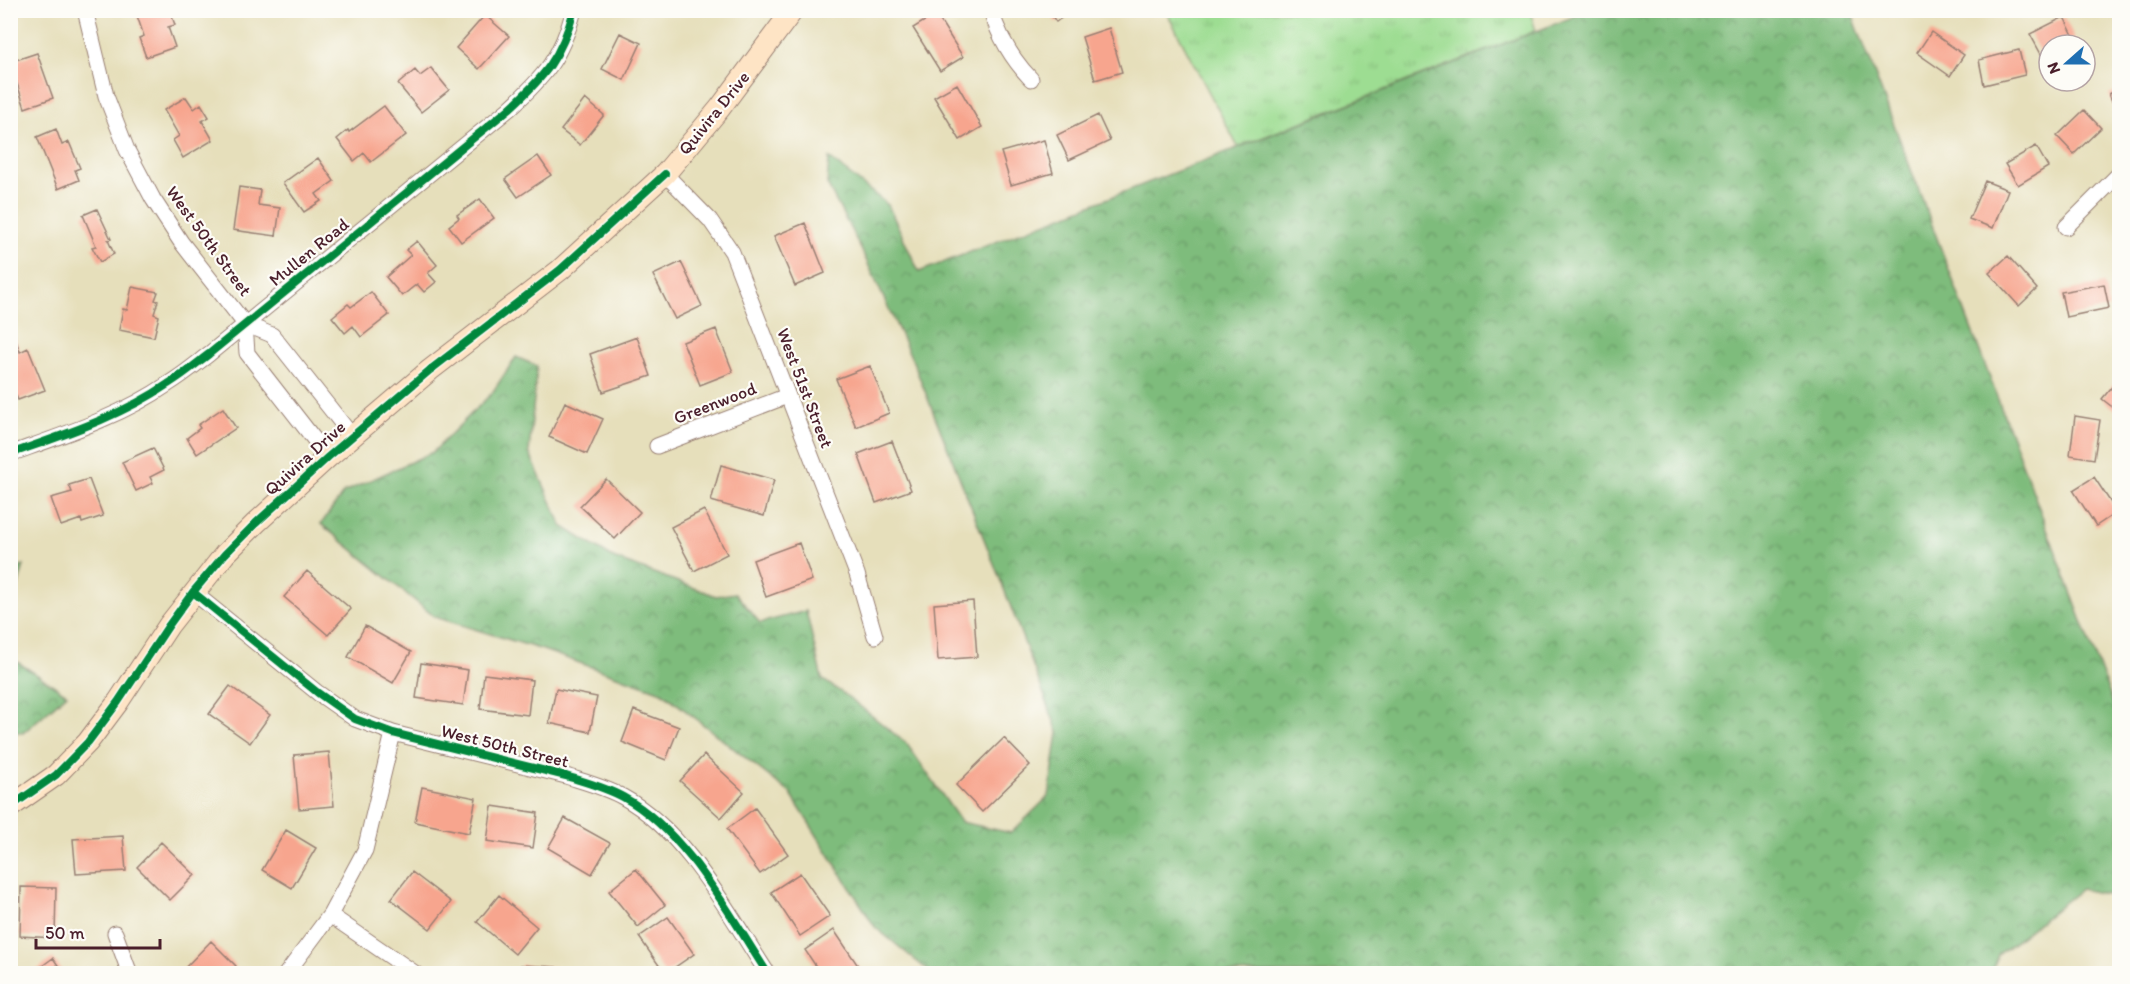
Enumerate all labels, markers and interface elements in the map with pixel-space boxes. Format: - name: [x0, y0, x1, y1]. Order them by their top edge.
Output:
- north arrow: [2037, 33, 2097, 93]
- text: N: [2043, 60, 2064, 77]
- street label: Quivira Drive: [674, 67, 754, 159]
- street label: West 50th Street: [162, 182, 257, 301]
- street label: Mullen Road: [265, 213, 353, 291]
- street label: West 51st Street: [772, 325, 838, 451]
- street label: Greenwood: [671, 377, 760, 429]
- street label: Quivira Drive: [260, 416, 350, 500]
- street label: West 50th Street: [439, 719, 571, 773]
- scale bar: [36, 912, 160, 950]
- text: 50 m: [45, 922, 85, 944]

